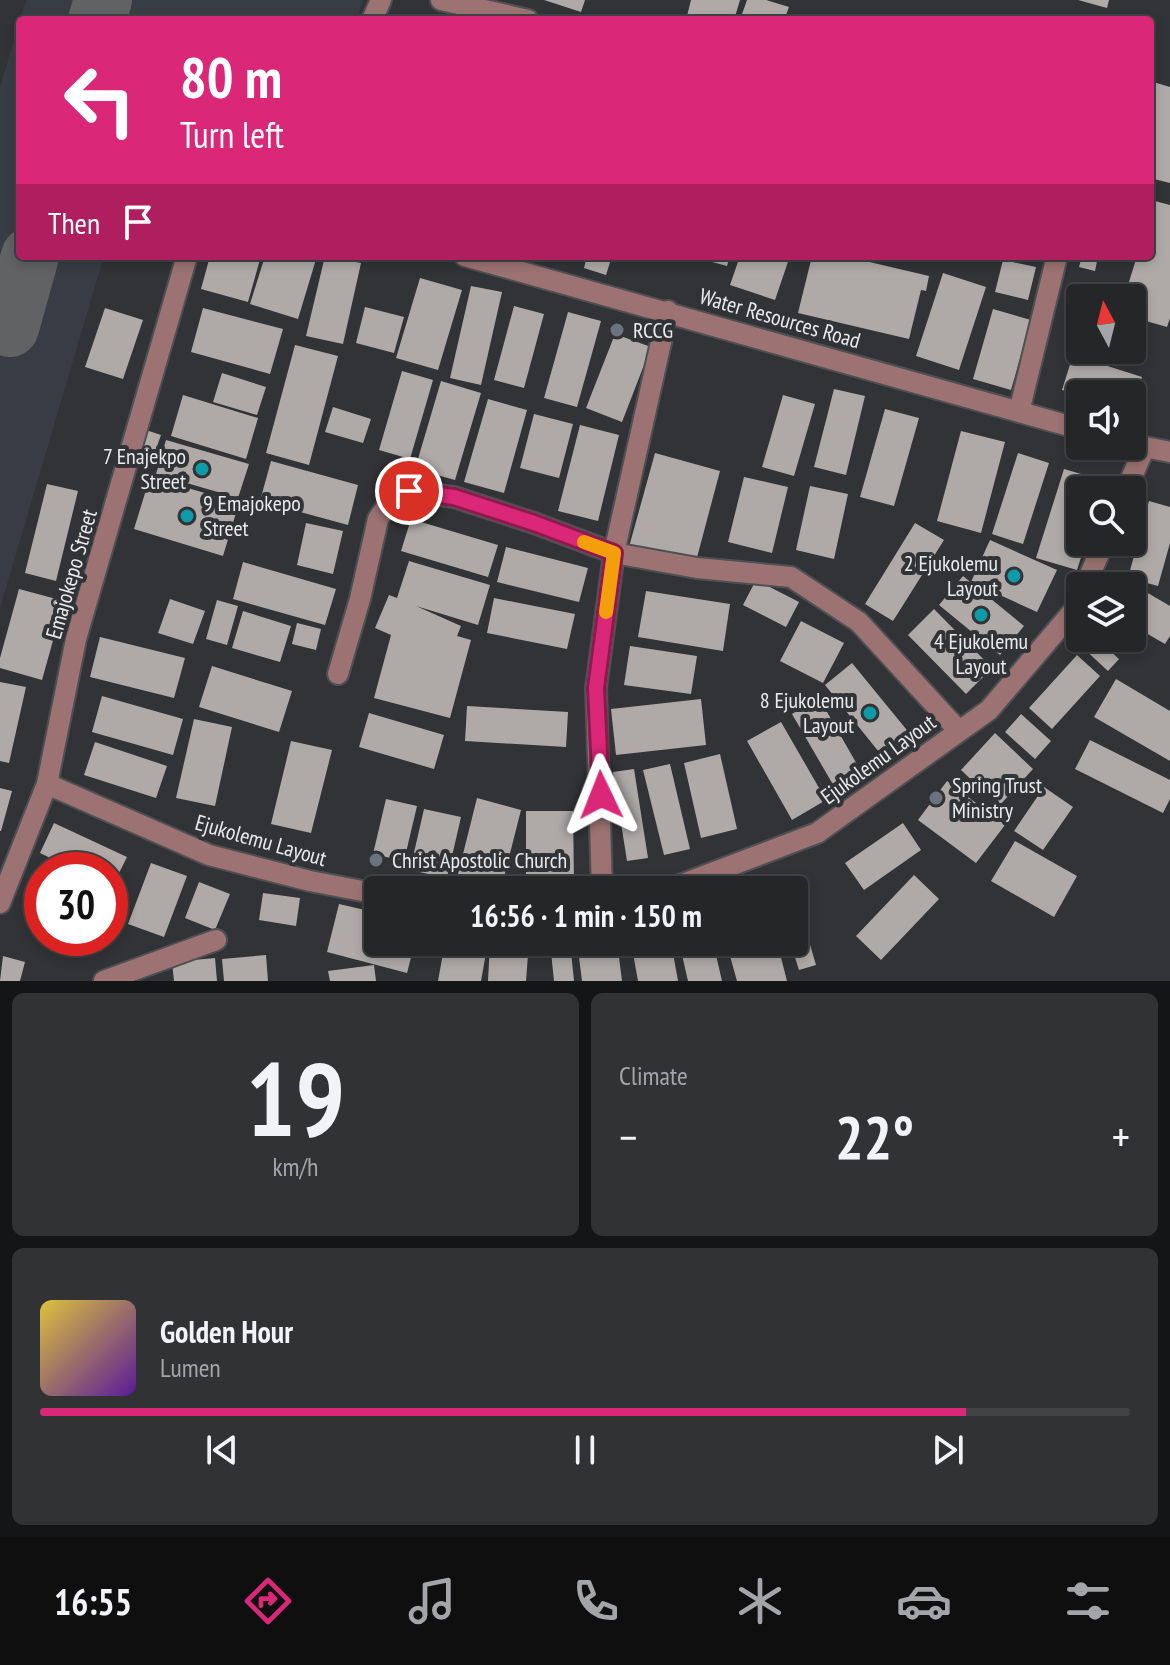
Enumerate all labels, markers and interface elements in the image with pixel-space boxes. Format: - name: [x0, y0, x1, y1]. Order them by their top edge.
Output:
- text: 80 m: [180, 41, 282, 113]
- icon: left: [48, 48, 152, 152]
- text: Turn left: [180, 111, 284, 158]
- icon: arrive: [116, 200, 160, 244]
- text: Then: [48, 203, 100, 242]
- street label: Water Resources Road: [696, 282, 864, 354]
- north arrow: [1066, 284, 1146, 364]
- map controls: [1066, 284, 1146, 652]
- place label: RCCG: [633, 316, 673, 344]
- marker: RCCG: [608, 321, 626, 339]
- button: sound: [1066, 380, 1146, 460]
- place label: 7 Enajekpo Street: [103, 442, 186, 495]
- pin: [375, 457, 443, 525]
- marker: 7 Enajekpo Street: [193, 460, 211, 478]
- icon: arrive: [387, 469, 431, 513]
- button: search: [1066, 476, 1146, 556]
- place label: 9 Emajokepo Street: [203, 489, 301, 542]
- street label: Emajokepo Street: [39, 506, 103, 642]
- marker: 9 Emajokepo Street: [178, 507, 196, 525]
- place label: 2 Ejukolemu Layout: [904, 549, 998, 602]
- marker: 2 Ejukolemu Layout: [1005, 567, 1023, 585]
- button: layers: [1066, 572, 1146, 652]
- marker: 4 Ejukolemu Layout: [972, 606, 990, 624]
- place label: 4 Ejukolemu Layout: [934, 627, 1028, 680]
- place label: 8 Ejukolemu Layout: [760, 686, 854, 739]
- marker: 8 Ejukolemu Layout: [861, 704, 879, 722]
- street label: Ejukolemu Layout: [815, 708, 941, 810]
- position arrow: [559, 753, 643, 837]
- place label: Spring Trust Ministry: [952, 771, 1042, 824]
- marker: Spring Trust Ministry: [927, 789, 945, 807]
- street label: Ejukolemu Layout: [192, 808, 330, 872]
- place label: Christ Apostolic Church: [392, 846, 567, 874]
- marker: Christ Apostolic Church: [367, 851, 385, 869]
- speed limit sign: 30: [24, 852, 128, 956]
- text: 16:56 · 1 min · 150 m: [470, 896, 702, 935]
- text: 19: [246, 1030, 345, 1165]
- text: Climate: [619, 1059, 688, 1092]
- text: 22°: [835, 1098, 914, 1176]
- text: −: [619, 1108, 637, 1165]
- text: +: [1112, 1108, 1130, 1165]
- text: km/h: [272, 1150, 319, 1183]
- text: Golden Hour: [160, 1312, 293, 1351]
- text: Lumen: [160, 1351, 221, 1384]
- icon: previous: [200, 1428, 244, 1472]
- icon: pause: [563, 1428, 607, 1472]
- icon: next: [926, 1428, 970, 1472]
- icon: directions: [240, 1573, 296, 1629]
- icon: music: [404, 1573, 460, 1629]
- icon: phone: [568, 1573, 624, 1629]
- icon: climate: [732, 1573, 788, 1629]
- icon: car: [896, 1573, 952, 1629]
- icon: filters: [1060, 1573, 1116, 1629]
- text: 16:55: [54, 1578, 132, 1625]

